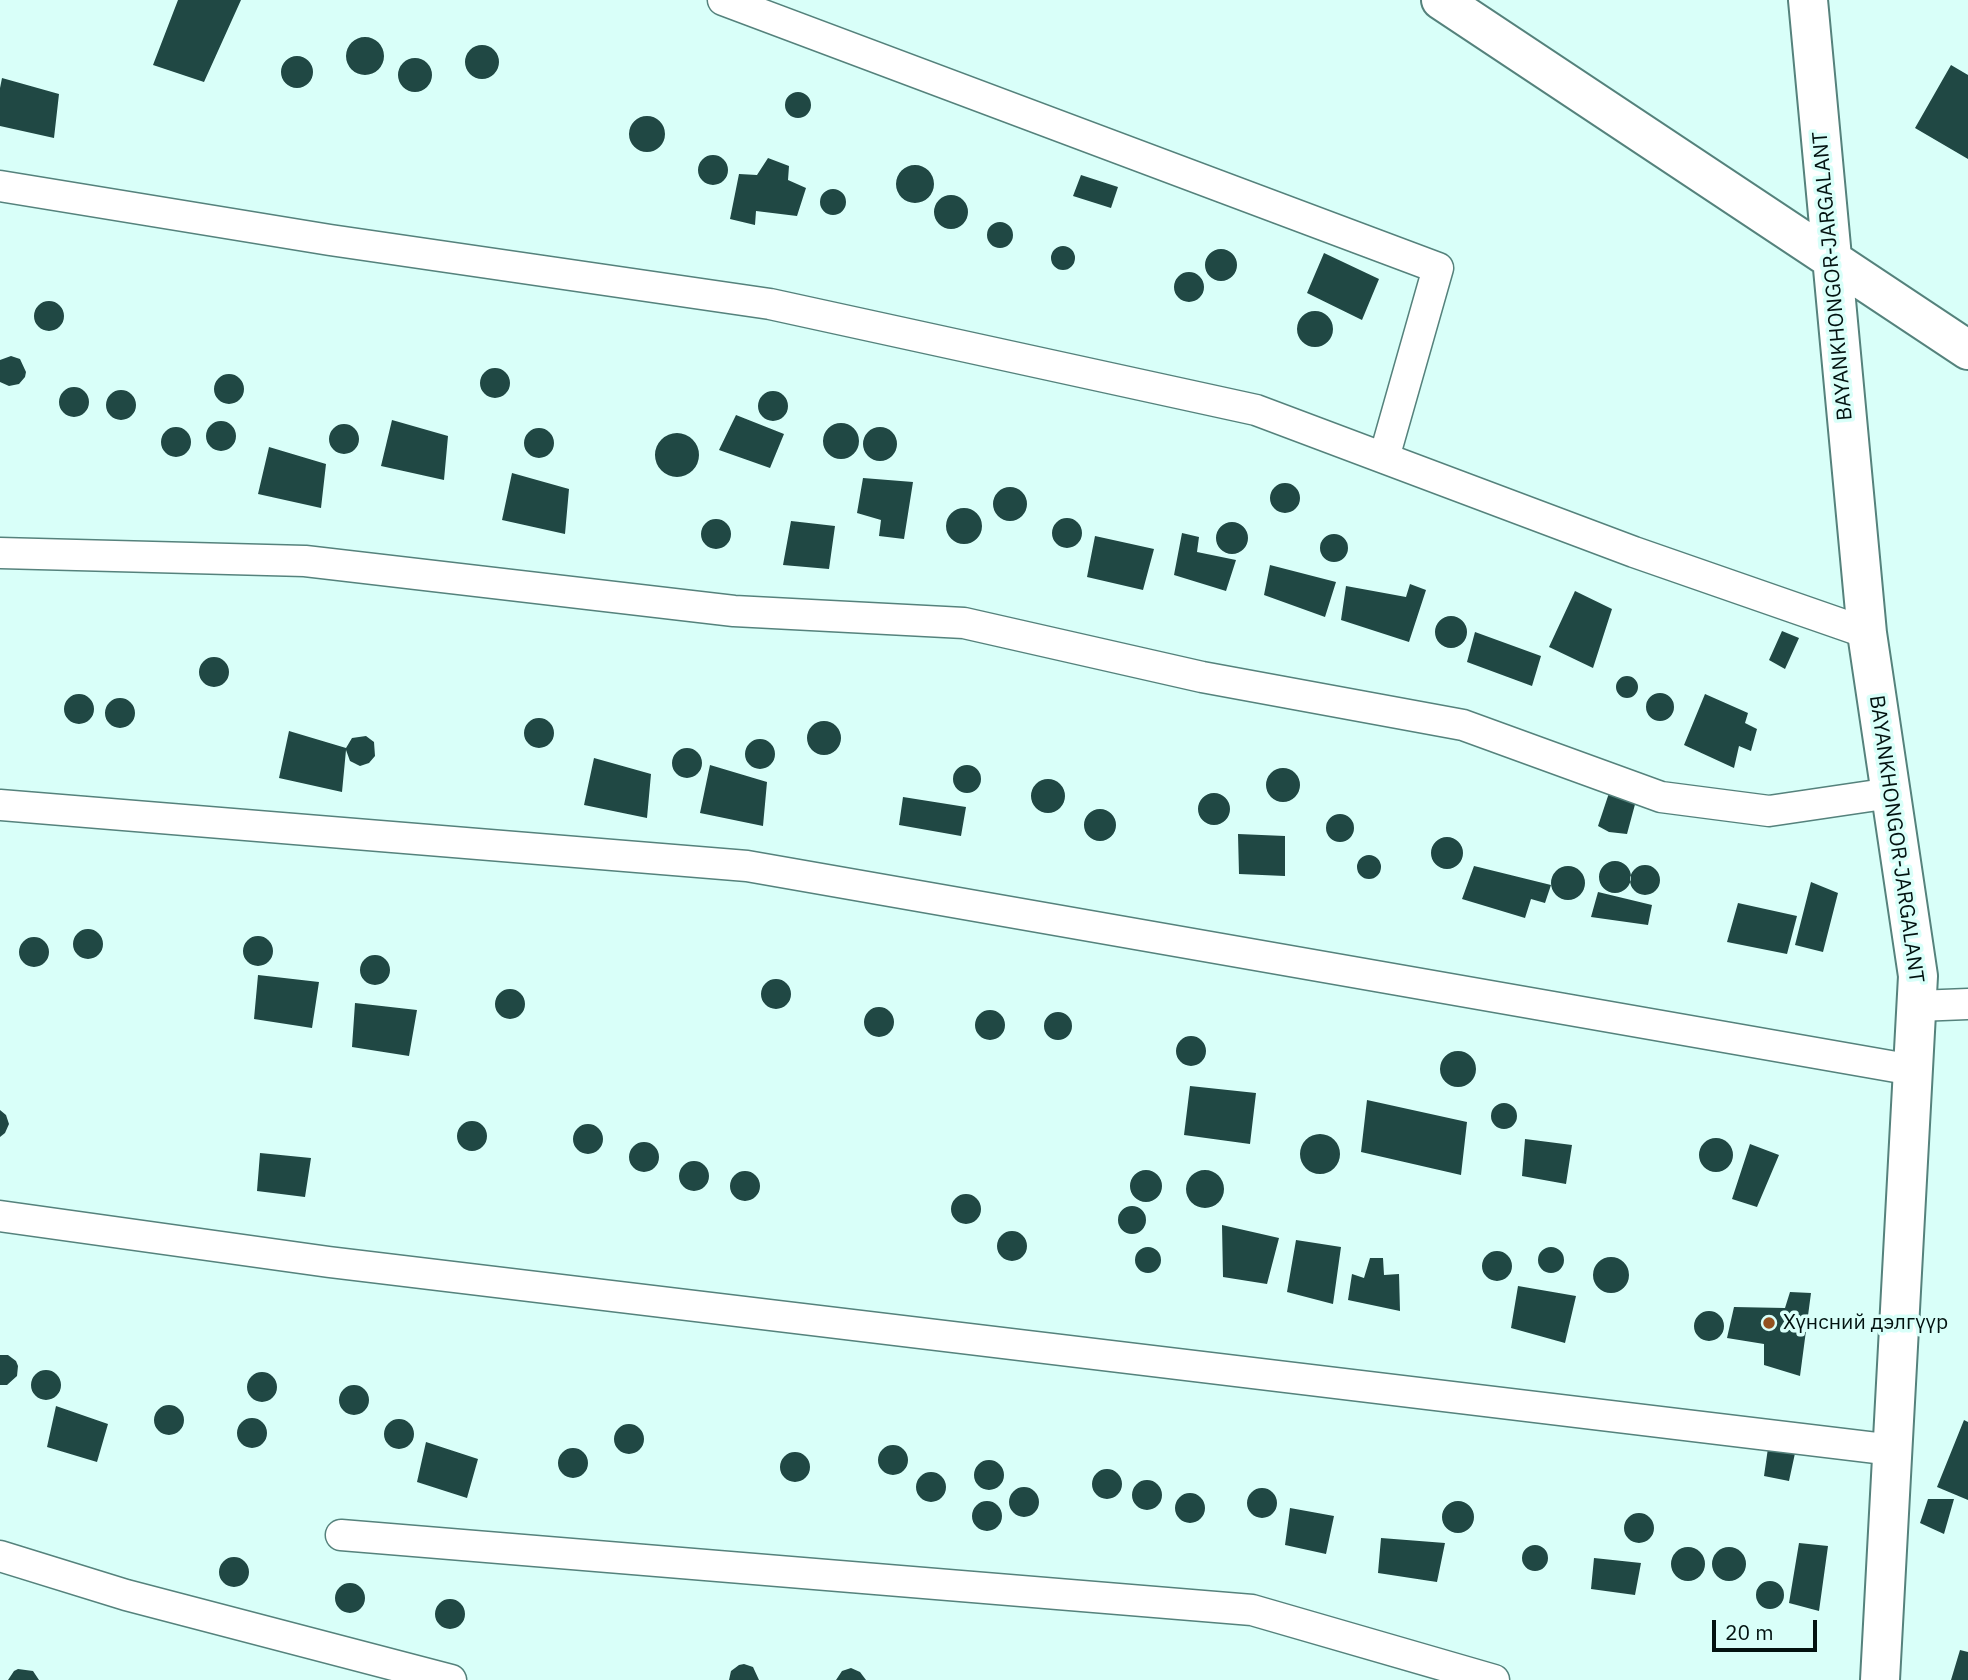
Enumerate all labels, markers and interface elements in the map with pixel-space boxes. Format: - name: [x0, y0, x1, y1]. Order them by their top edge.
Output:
- street label: BAYANKHONGOR-JARGALANT: [1808, 130, 1858, 422]
- street label: BAYANKHONGOR-JARGALANT: [1863, 694, 1929, 984]
- place label: Хүнсний дэлгүүр: [1783, 1310, 1948, 1336]
- marker: Хүнсний дэлгүүр: [1761, 1315, 1777, 1331]
- scale bar: [1716, 1606, 1821, 1650]
- text: 20 m: [1725, 1618, 1774, 1646]

